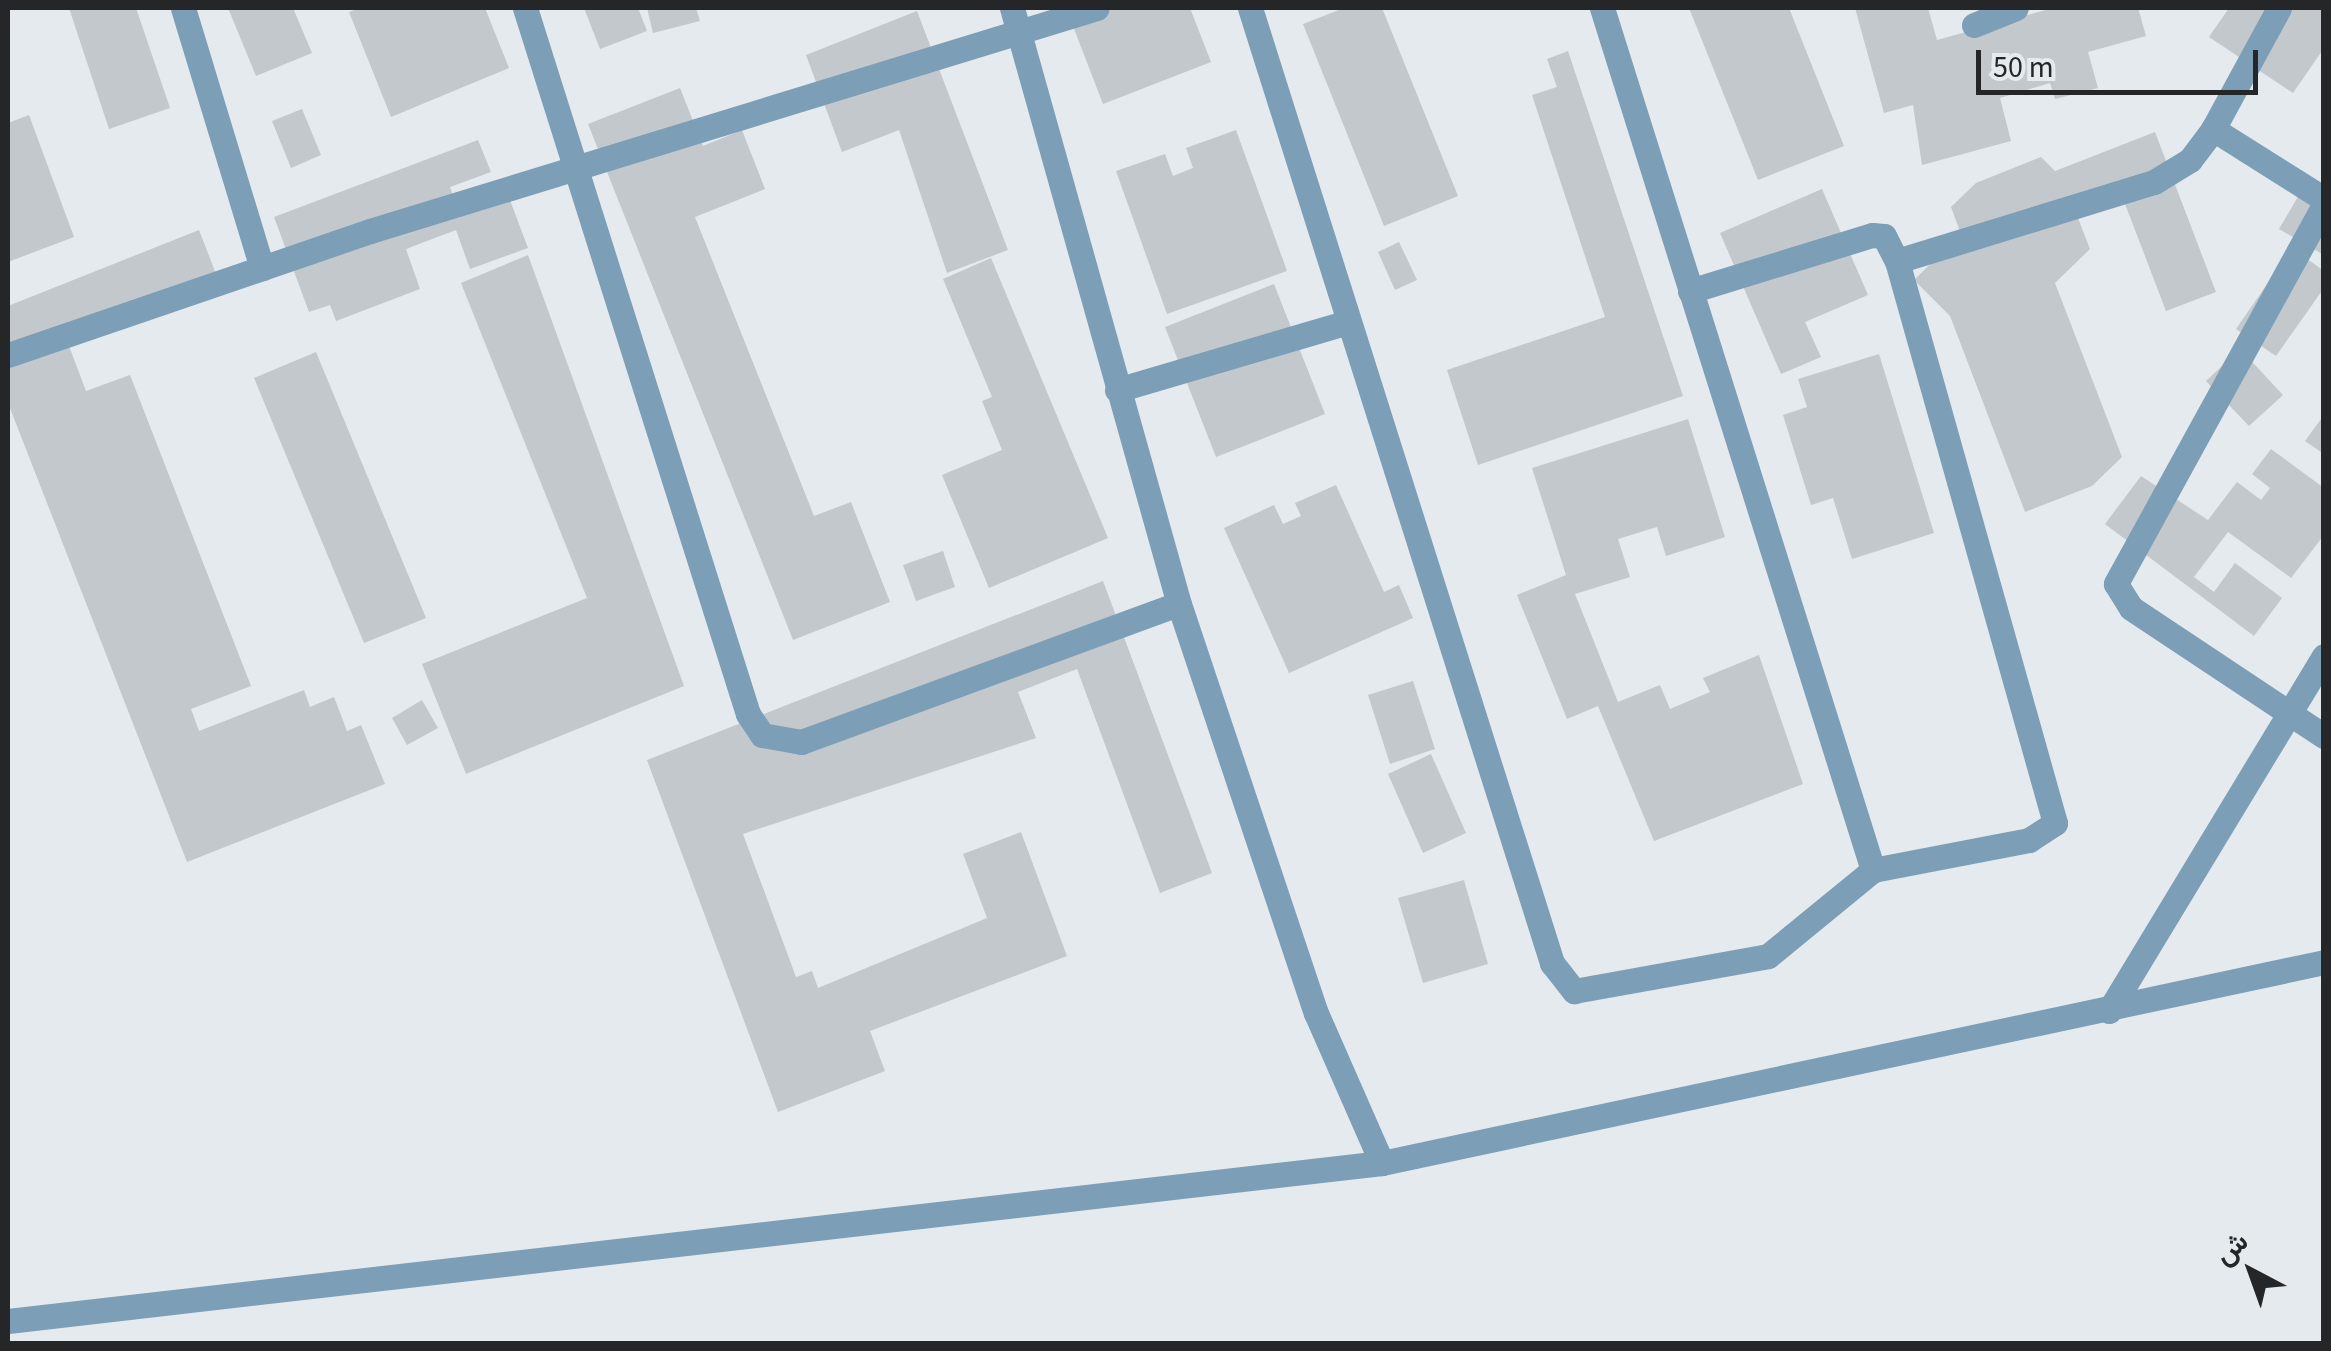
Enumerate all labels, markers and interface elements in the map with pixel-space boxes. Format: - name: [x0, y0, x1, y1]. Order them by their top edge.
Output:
- scale bar: [1981, 30, 2264, 92]
- text: 50 m: [1993, 46, 2054, 89]
- north arrow: [2201, 1221, 2301, 1321]
- text: ش: [2205, 1222, 2257, 1274]

